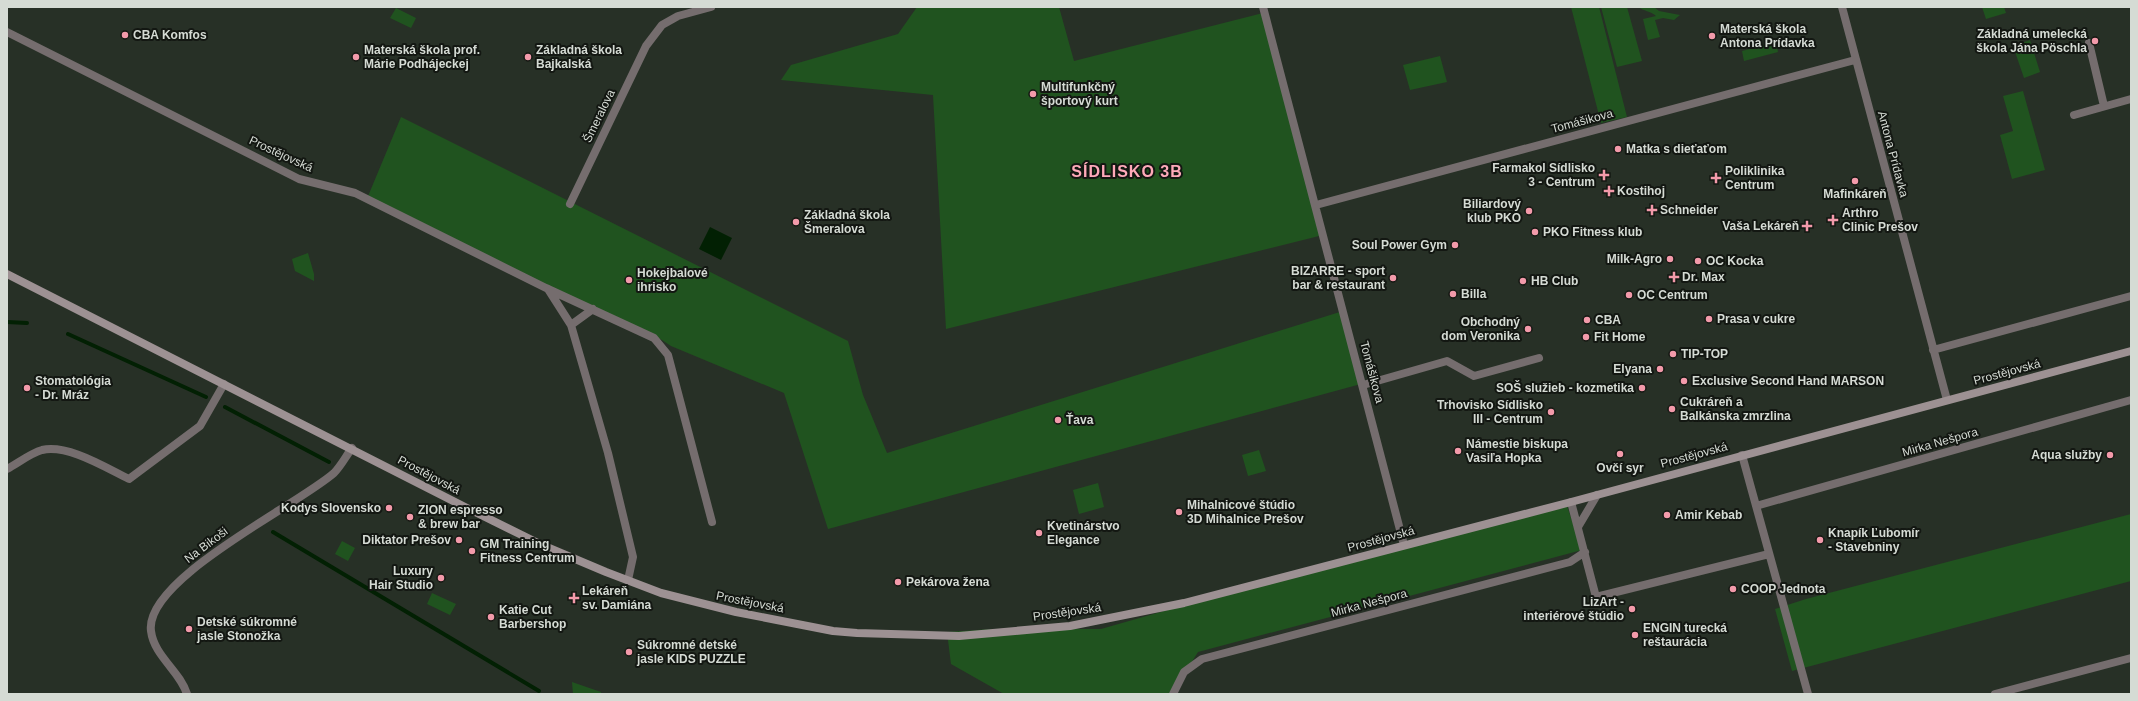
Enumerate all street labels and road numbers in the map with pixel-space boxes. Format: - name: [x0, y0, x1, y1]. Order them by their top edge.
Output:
- street label: Šmeralova: [579, 86, 618, 145]
- street label: Tomášikova: [1550, 106, 1615, 136]
- street label: Antona Prídavka: [1875, 109, 1911, 199]
- street label: Prostějovská: [247, 133, 315, 175]
- street label: Tomášikova: [1357, 340, 1387, 405]
- street label: Prostějovská: [1972, 356, 2042, 388]
- street label: Mirka Nešpora: [1901, 424, 1980, 459]
- street label: Prostějovská: [1659, 439, 1729, 471]
- street label: Prostějovská: [395, 453, 463, 497]
- street label: Prostějovská: [1346, 523, 1416, 555]
- street label: Na Bikoši: [182, 524, 230, 566]
- street label: Mirka Nešpora: [1330, 586, 1409, 620]
- street label: Prostějovská: [715, 589, 785, 615]
- street label: Prostějovská: [1032, 600, 1102, 624]

